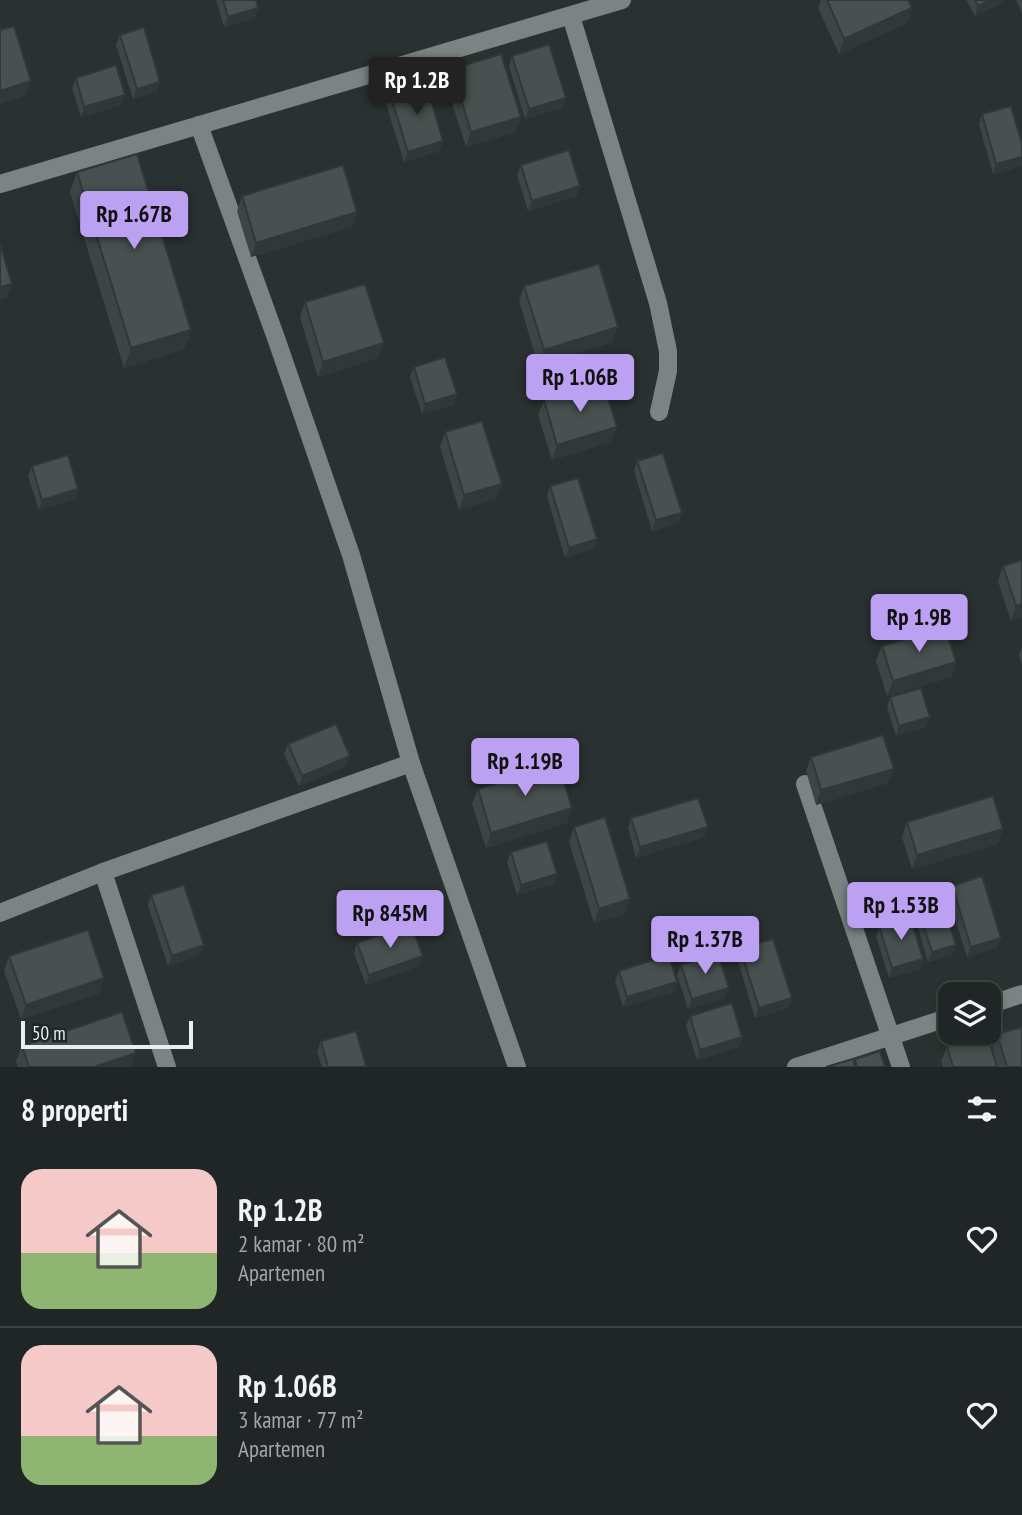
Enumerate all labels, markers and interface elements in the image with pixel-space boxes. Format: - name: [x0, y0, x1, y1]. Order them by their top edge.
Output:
- pin: Rp 1.2B: [352, 58, 482, 117]
- text: Rp 1.2B: [385, 65, 449, 94]
- pin: Rp 1.67B: [62, 191, 206, 251]
- text: Rp 1.67B: [96, 199, 172, 228]
- pin: Rp 1.06B: [508, 354, 652, 414]
- text: Rp 1.06B: [542, 362, 618, 391]
- pin: Rp 1.9B: [854, 594, 984, 654]
- text: Rp 1.9B: [887, 602, 951, 631]
- pin: Rp 1.19B: [453, 738, 597, 798]
- text: Rp 1.19B: [487, 746, 563, 775]
- pin: Rp 1.53B: [829, 883, 973, 942]
- pin: Rp 845M: [325, 890, 455, 950]
- text: Rp 1.53B: [863, 890, 939, 919]
- text: Rp 845M: [353, 898, 427, 927]
- pin: Rp 1.37B: [633, 916, 777, 976]
- text: Rp 1.37B: [667, 924, 743, 953]
- map controls: [938, 982, 1001, 1045]
- button: layers: [938, 982, 1001, 1045]
- scale bar: [21, 1018, 192, 1050]
- text: 50 m: [32, 1021, 66, 1045]
- text: 8 properti: [21, 1090, 128, 1129]
- icon: filters: [963, 1090, 1001, 1128]
- text: Rp 1.2B: [238, 1190, 322, 1229]
- icon: home: [77, 1197, 161, 1281]
- icon: heart: [963, 1220, 1001, 1258]
- text: 2 kamar · 80 m²: [238, 1229, 365, 1258]
- text: Apartemen: [238, 1258, 325, 1287]
- text: Rp 1.06B: [238, 1366, 337, 1405]
- icon: home: [77, 1373, 161, 1457]
- icon: heart: [963, 1396, 1001, 1434]
- text: 3 kamar · 77 m²: [238, 1405, 364, 1434]
- text: Apartemen: [238, 1434, 325, 1463]

